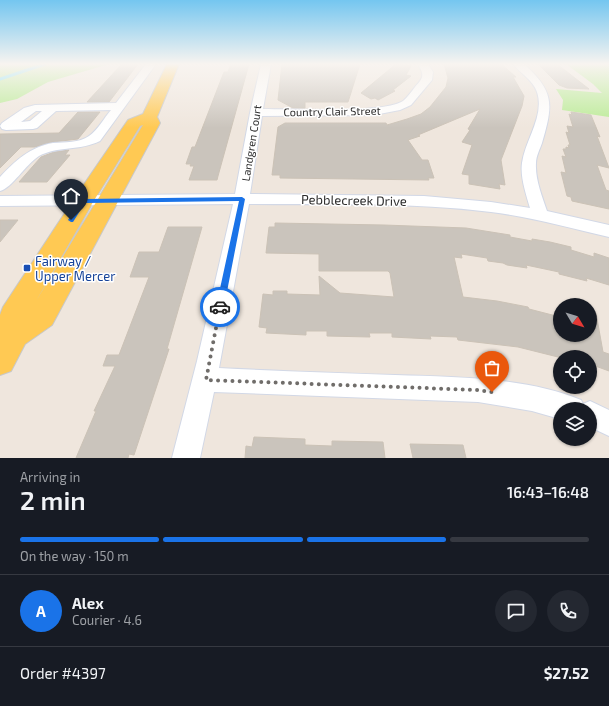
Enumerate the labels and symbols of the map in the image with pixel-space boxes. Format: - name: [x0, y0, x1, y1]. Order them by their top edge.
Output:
- street label: Landgren Court: [239, 104, 263, 182]
- street label: Country Clair Street: [283, 104, 381, 118]
- pin: [54, 179, 88, 220]
- street label: Pebblecreek Drive: [301, 191, 407, 209]
- place label: Fairway / Upper Mercer: [35, 253, 115, 284]
- marker: Fairway / Upper Mercer: [22, 263, 32, 273]
- courier: [200, 287, 240, 327]
- north arrow: [553, 298, 597, 342]
- pin: [475, 351, 509, 392]

